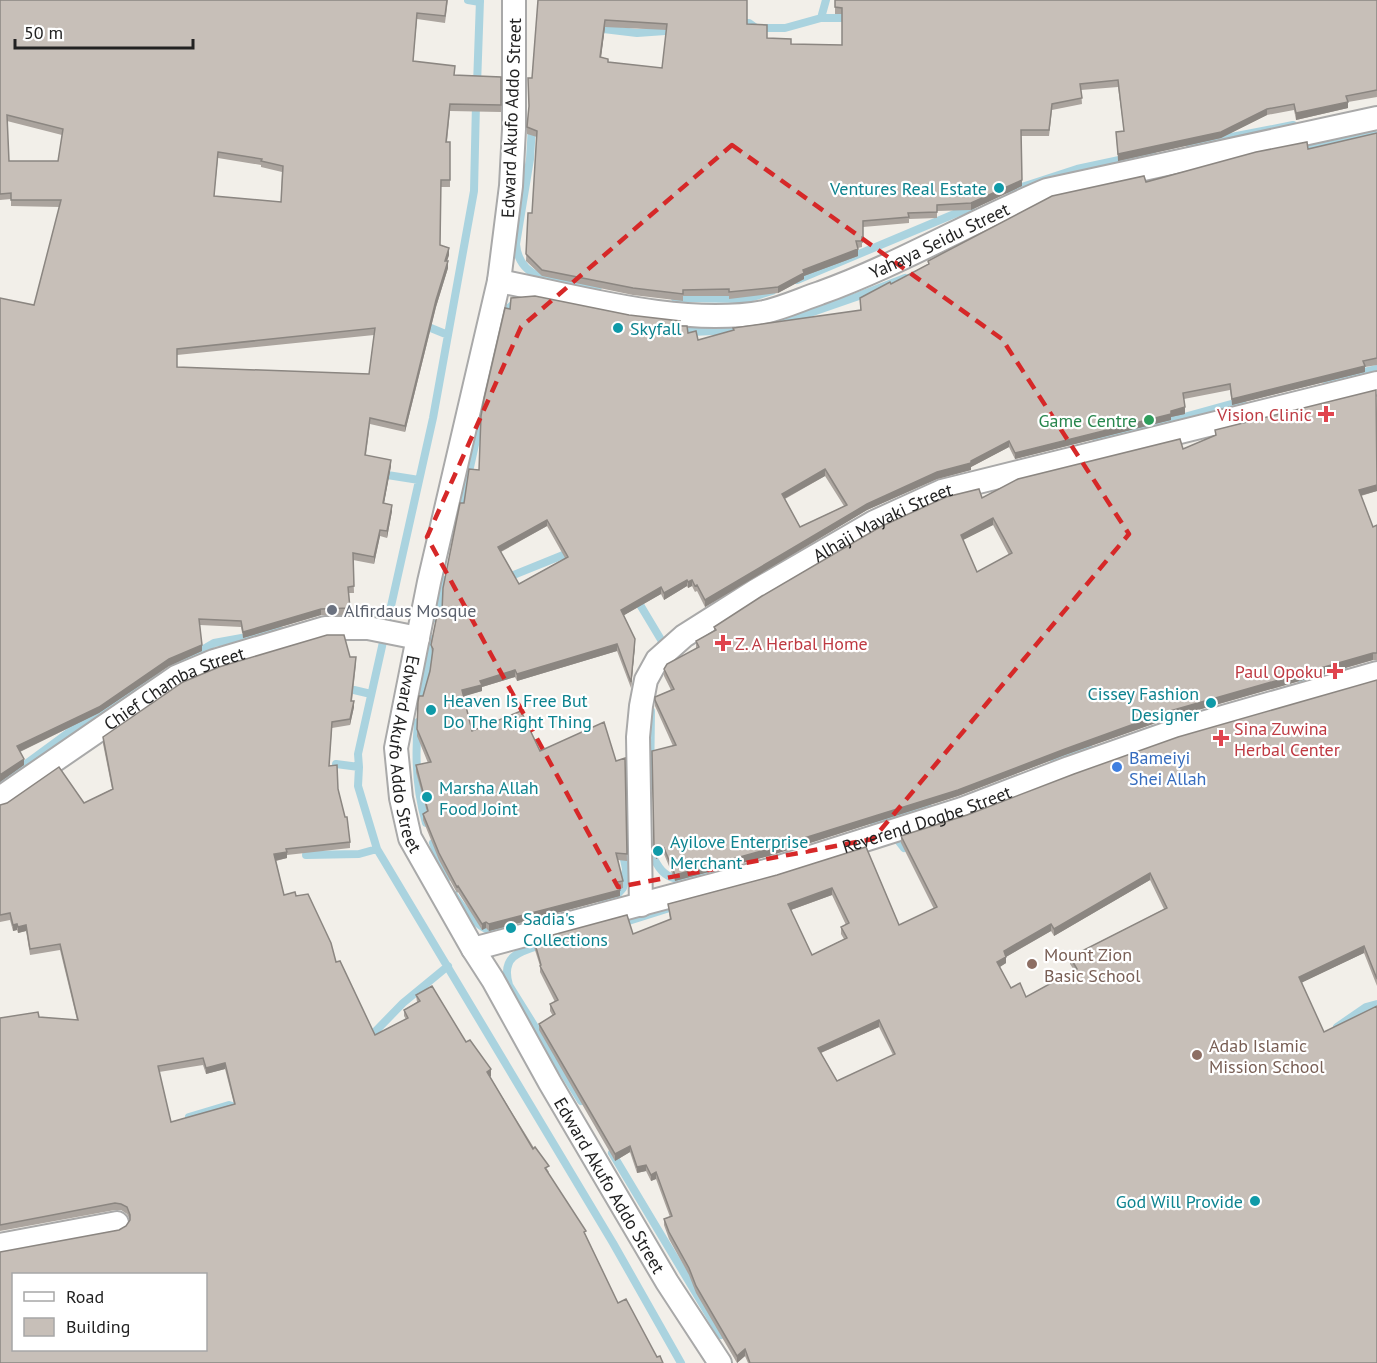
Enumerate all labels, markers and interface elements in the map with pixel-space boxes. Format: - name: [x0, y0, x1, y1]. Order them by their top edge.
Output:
- scale bar: [15, 12, 194, 50]
- street label: Edward Akufo Addo Street: [496, 18, 526, 218]
- text: 50 m: [24, 21, 63, 44]
- place label: Ventures Real Estate: [829, 177, 987, 200]
- marker: Ventures Real Estate: [992, 181, 1006, 195]
- street label: Yahaya Seidu Street: [866, 197, 1013, 283]
- place label: Skyfall: [630, 317, 682, 340]
- marker: Skyfall: [611, 321, 625, 335]
- place label: Vision Clinic: [1216, 403, 1312, 426]
- marker: Vision Clinic: [1317, 405, 1335, 423]
- place label: Game Centre: [1038, 409, 1137, 432]
- marker: Game Centre: [1142, 413, 1156, 427]
- street label: Alhaji Mayaki Street: [808, 477, 954, 567]
- place label: Alfirdaus Mosque: [344, 599, 476, 622]
- marker: Alfirdaus Mosque: [325, 603, 339, 617]
- place label: Z. A Herbal Home: [735, 632, 868, 655]
- marker: Z. A Herbal Home: [716, 636, 730, 650]
- street label: Chief Chamba Street: [99, 641, 247, 735]
- street label: Edward Akufo Addo Street: [384, 653, 427, 857]
- place label: Paul Opoku: [1235, 660, 1323, 683]
- marker: Paul Opoku: [1328, 664, 1342, 678]
- place label: Cissey Fashion Designer: [1087, 682, 1199, 726]
- place label: Heaven Is Free But Do The Right Thing: [443, 689, 592, 733]
- marker: Cissey Fashion Designer: [1204, 696, 1218, 710]
- marker: Heaven Is Free But Do The Right Thing: [424, 703, 438, 717]
- place label: Sina Zuwina Herbal Center: [1234, 717, 1340, 761]
- marker: Sina Zuwina Herbal Center: [1212, 729, 1230, 747]
- place label: Bameiyi Shei Allah: [1129, 746, 1206, 790]
- marker: Bameiyi Shei Allah: [1110, 760, 1124, 774]
- place label: Marsha Allah Food Joint: [439, 776, 539, 820]
- street label: Reverend Dogbe Street: [839, 780, 1014, 858]
- marker: Marsha Allah Food Joint: [420, 790, 434, 804]
- place label: Ayilove Enterprise Merchant: [670, 830, 808, 874]
- marker: Ayilove Enterprise Merchant: [651, 844, 665, 858]
- place label: Sadia's Collections: [523, 907, 608, 951]
- marker: Sadia's Collections: [504, 921, 518, 935]
- place label: Mount Zion Basic School: [1044, 943, 1141, 987]
- marker: Mount Zion Basic School: [1025, 957, 1039, 971]
- place label: Adab Islamic Mission School: [1209, 1034, 1325, 1078]
- marker: Adab Islamic Mission School: [1190, 1048, 1204, 1062]
- street label: Edward Akufo Addo Street: [549, 1093, 671, 1277]
- place label: God Will Provide: [1116, 1190, 1243, 1213]
- marker: God Will Provide: [1248, 1194, 1262, 1208]
- legend: [12, 1273, 207, 1351]
- text: Road: [66, 1285, 104, 1308]
- text: Building: [66, 1315, 130, 1338]

